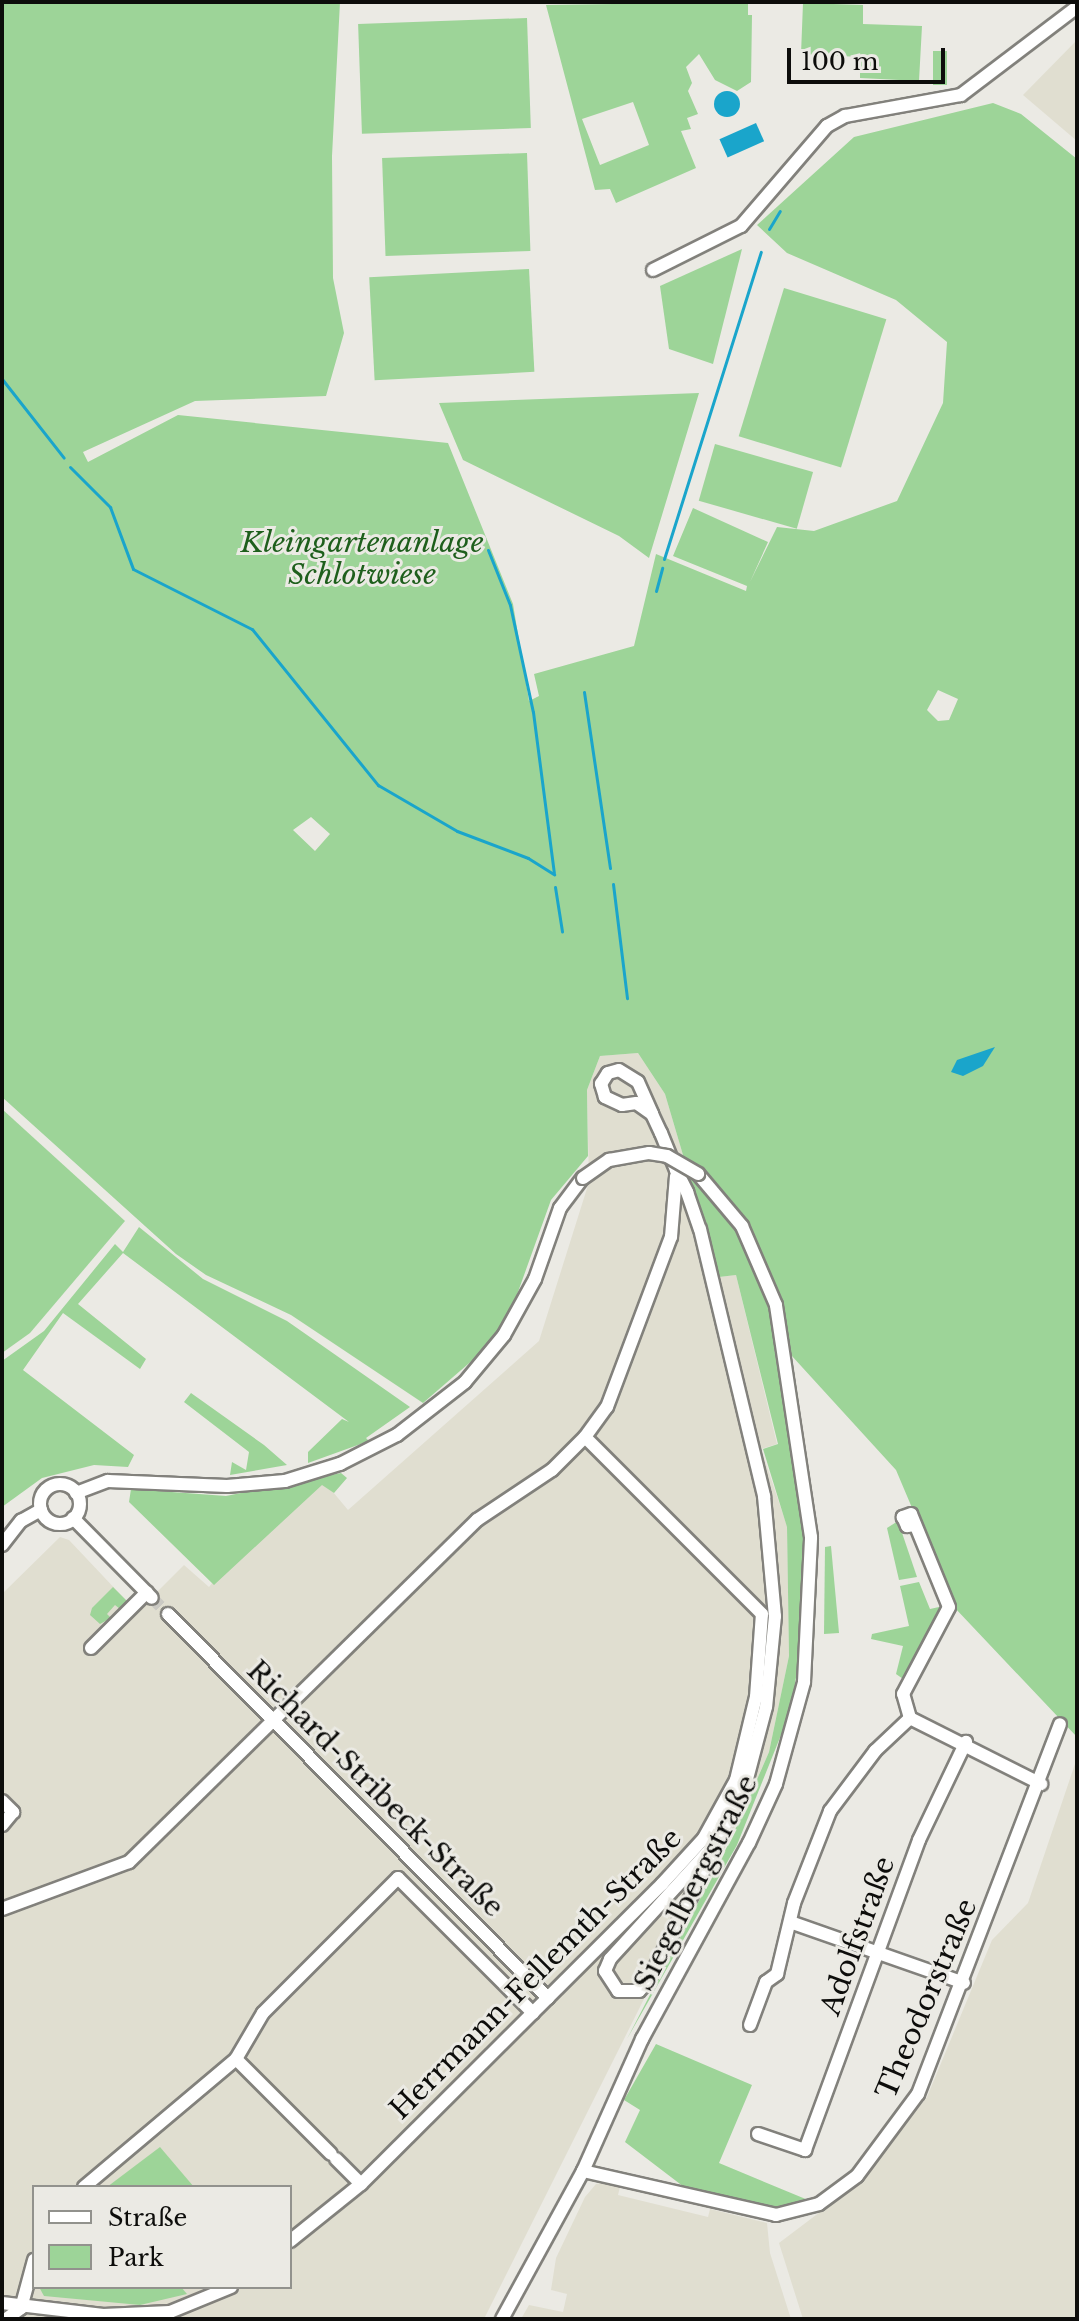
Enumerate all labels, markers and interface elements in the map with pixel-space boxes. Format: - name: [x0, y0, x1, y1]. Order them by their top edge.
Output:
- scale bar: [791, 32, 949, 82]
- text: 100 m: [801, 47, 879, 76]
- park label: Kleingartenanlage Schlotwiese: [240, 526, 484, 592]
- street label: Richard-Stribeck-Straße: [240, 1654, 510, 1924]
- street label: Siegelbergstraße: [627, 1770, 765, 1996]
- street label: Herrmann-Fellemth-Straße: [383, 1821, 689, 2127]
- street label: Adolfstraße: [814, 1852, 902, 2020]
- street label: Theodorstraße: [870, 1894, 984, 2104]
- legend: [32, 2185, 292, 2289]
- text: Straße: [108, 2203, 187, 2232]
- text: Park: [108, 2243, 164, 2272]

